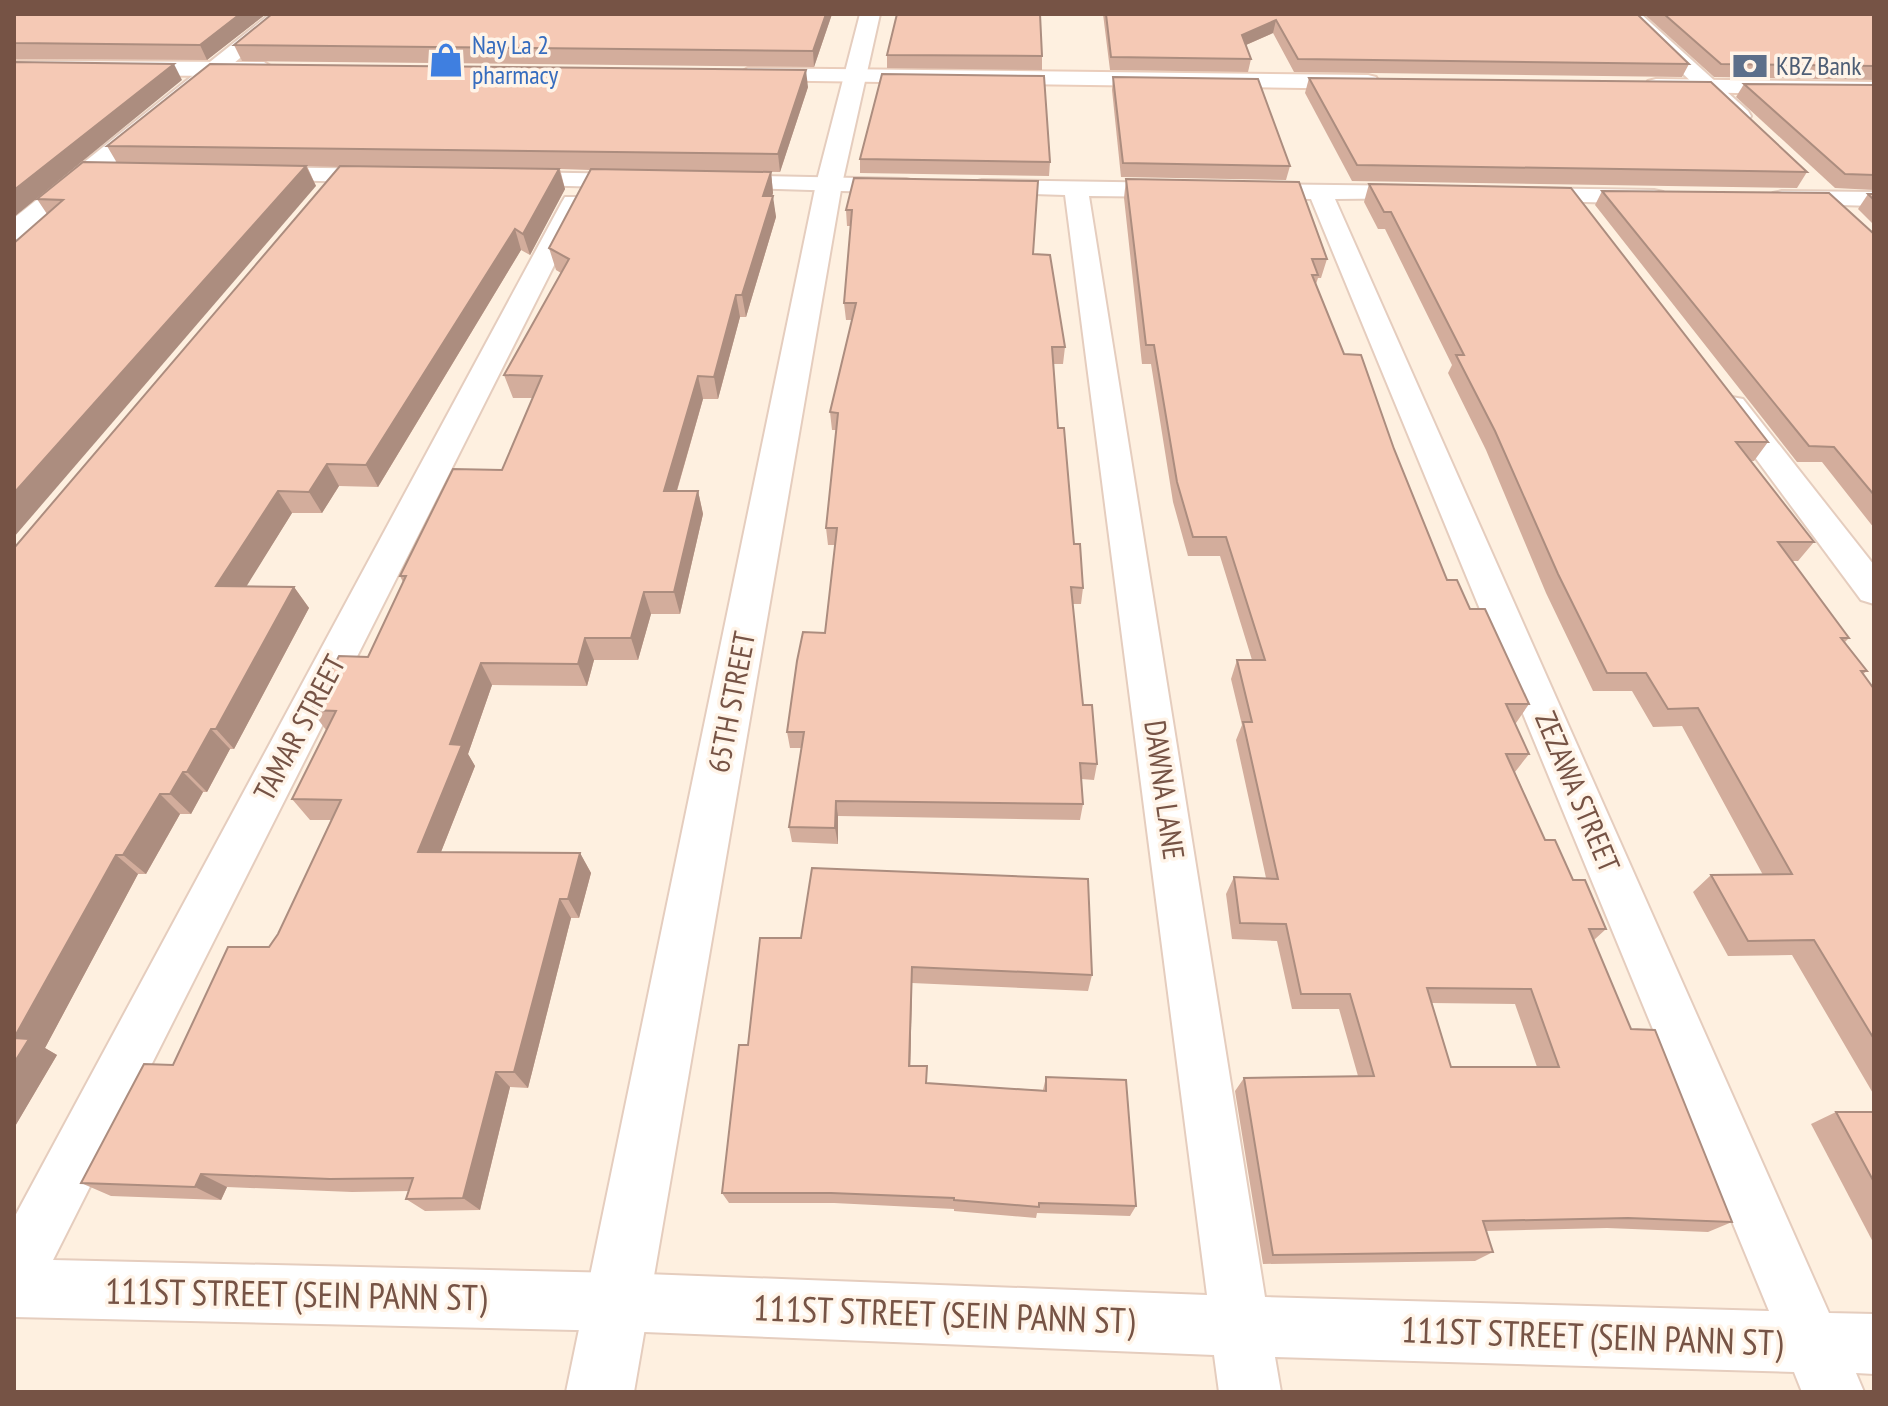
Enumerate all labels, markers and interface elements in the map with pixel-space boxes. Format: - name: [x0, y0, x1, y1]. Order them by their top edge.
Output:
- place label: Nay La 2 pharmacy: [472, 28, 559, 91]
- shop icon: Nay La 2 pharmacy: [427, 41, 465, 79]
- bank icon: KBZ Bank: [1731, 47, 1769, 85]
- place label: KBZ Bank: [1776, 49, 1861, 82]
- street label: 65TH STREET: [698, 628, 763, 775]
- street label: TAMAR STREET: [244, 648, 353, 807]
- street label: ZEZAWA STREET: [1527, 705, 1630, 878]
- street label: DAWNA LANE: [1136, 718, 1195, 862]
- street label: 111ST STREET (SEIN PANN ST): [105, 1267, 488, 1320]
- street label: 111ST STREET (SEIN PANN ST): [752, 1283, 1136, 1344]
- street label: 111ST STREET (SEIN PANN ST): [1400, 1305, 1784, 1366]

